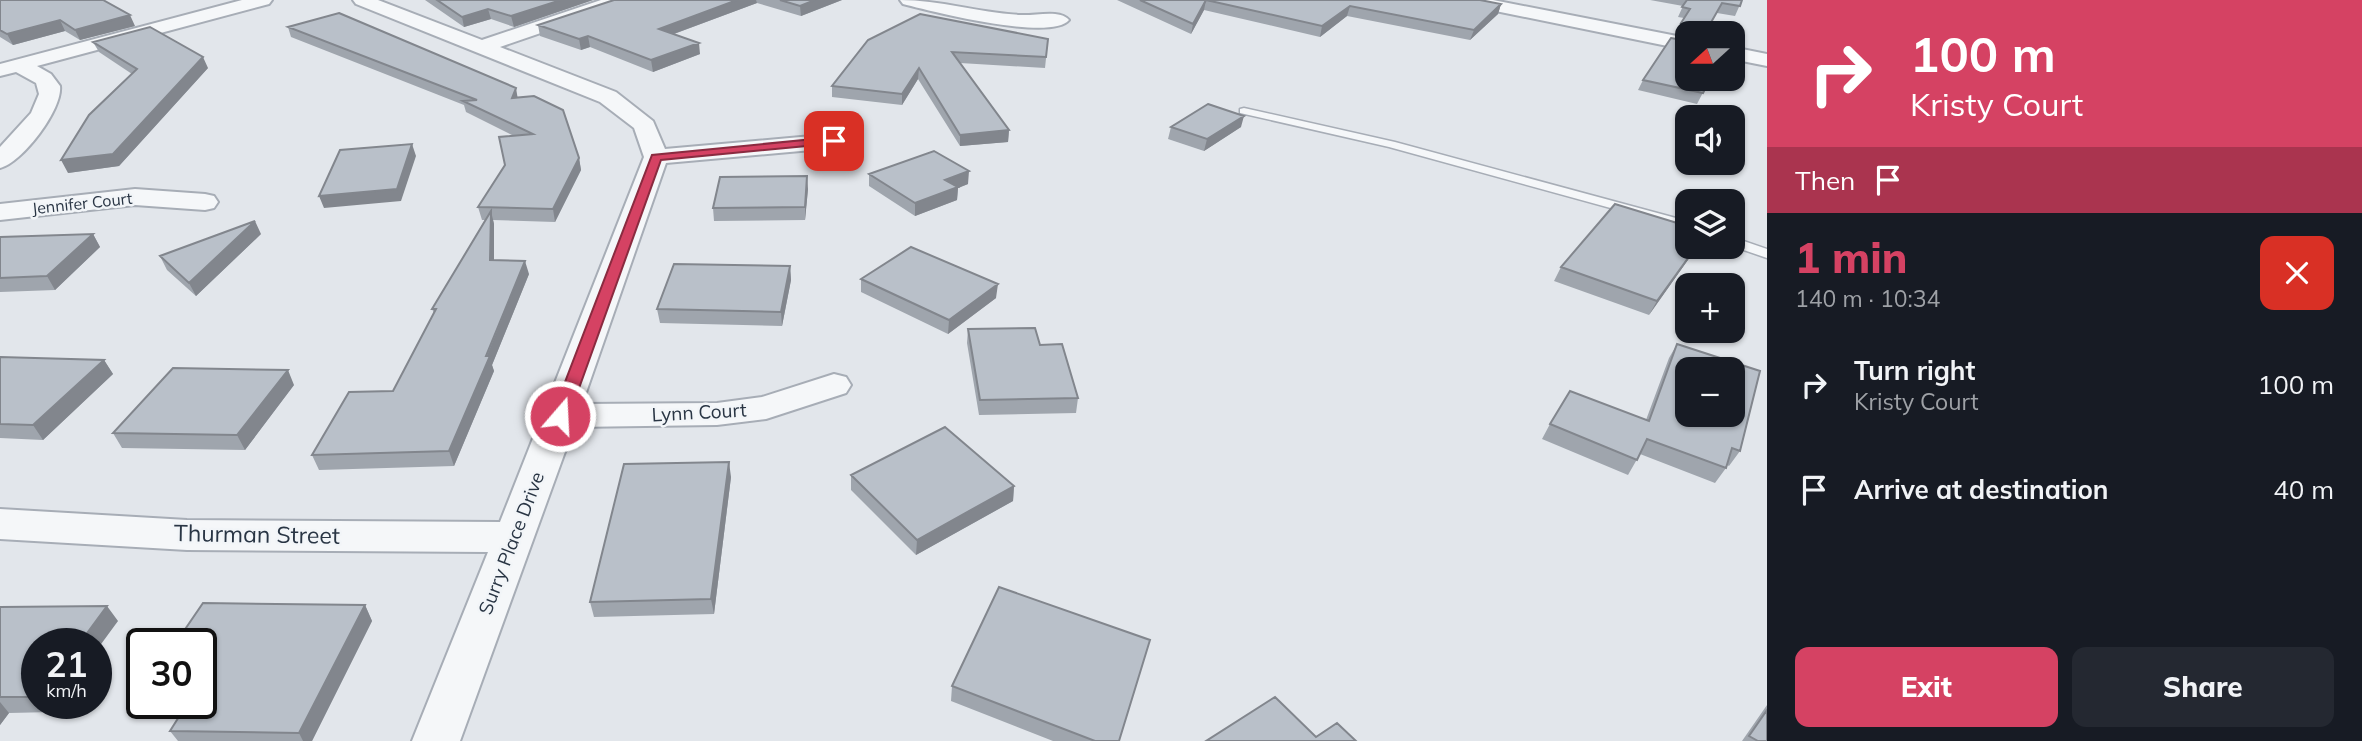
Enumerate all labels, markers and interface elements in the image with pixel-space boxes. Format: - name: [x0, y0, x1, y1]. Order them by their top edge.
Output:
- north arrow: [1675, 21, 1745, 91]
- map controls: [1675, 21, 1745, 427]
- text: 100 m: [1910, 23, 2056, 84]
- icon: right: [1795, 28, 1886, 119]
- text: Kristy Court: [1910, 84, 2083, 124]
- button: sound: [1675, 105, 1745, 175]
- pin: [804, 111, 864, 171]
- icon: arrive: [815, 122, 853, 160]
- icon: arrive: [1869, 161, 1907, 199]
- text: Then: [1795, 164, 1855, 197]
- street label: Jennifer Court: [31, 188, 134, 218]
- button: layers: [1675, 189, 1745, 259]
- text: 1 min: [1795, 231, 1908, 284]
- button: close: [2260, 236, 2334, 310]
- button: +: [1675, 273, 1745, 343]
- text: 140 m · 10:34: [1795, 284, 1940, 313]
- text: Turn right: [1854, 354, 1975, 387]
- button: −: [1675, 357, 1745, 427]
- icon: right: [1795, 366, 1833, 404]
- text: 100 m: [2258, 368, 2334, 401]
- position arrow: [523, 379, 597, 453]
- text: Kristy Court: [1854, 387, 1978, 416]
- street label: Lynn Court: [651, 398, 747, 426]
- street label: Surry Place Drive: [473, 468, 549, 618]
- icon: arrive: [1795, 471, 1833, 509]
- text: Arrive at destination: [1854, 473, 2109, 506]
- text: 40 m: [2273, 473, 2334, 506]
- street label: Thurman Street: [174, 518, 340, 550]
- speed limit sign: 30: [126, 628, 217, 719]
- text: 21: [45, 642, 88, 686]
- button: Exit: [1795, 647, 2058, 727]
- button: Share: [2072, 647, 2334, 727]
- text: km/h: [46, 679, 87, 702]

